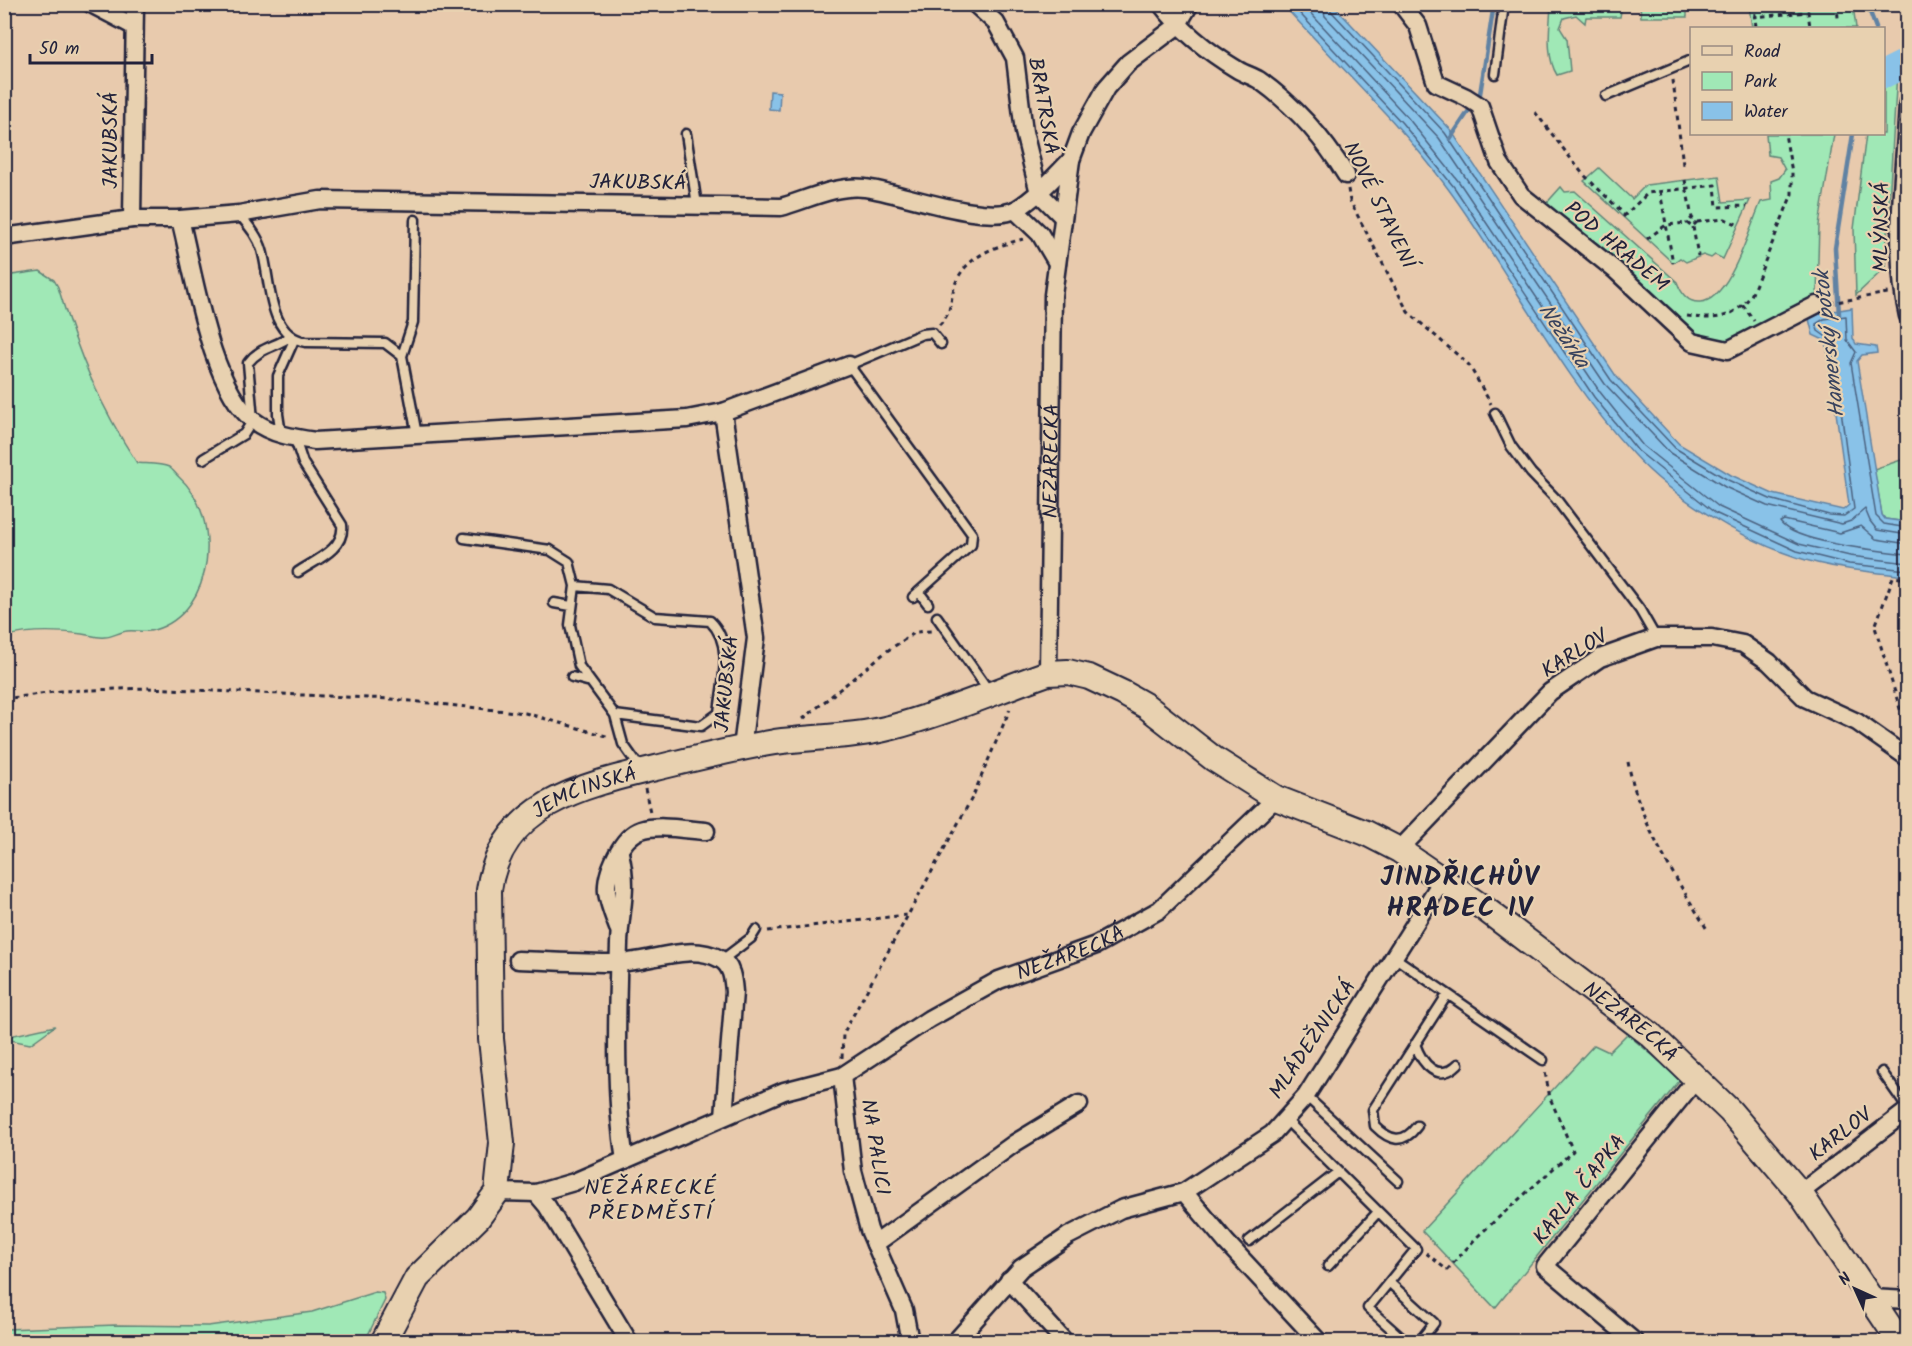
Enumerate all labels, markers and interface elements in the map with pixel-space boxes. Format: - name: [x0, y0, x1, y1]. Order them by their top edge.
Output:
- scale bar: [30, 27, 152, 65]
- legend: [1690, 27, 1885, 135]
- text: 50 m: [39, 35, 79, 64]
- text: Road: [1744, 38, 1781, 67]
- street label: BRATRSKÁ: [1018, 55, 1067, 158]
- text: Park: [1744, 68, 1777, 97]
- street label: JAKUBSKÁ: [95, 91, 128, 189]
- text: Water: [1744, 98, 1789, 127]
- street label: NOVÉ STAVENÍ: [1334, 136, 1425, 278]
- street label: JAKUBSKÁ: [589, 166, 687, 201]
- street label: MLÝNSKÁ: [1865, 181, 1900, 273]
- street label: POD HRADEM: [1556, 193, 1676, 301]
- water label: Hamerský potok: [1805, 265, 1856, 419]
- water label: Nežárka: [1528, 297, 1599, 378]
- street label: NEŽÁRECKÁ: [1035, 403, 1070, 519]
- street label: KARLOV: [1535, 620, 1616, 688]
- street label: JAKUBSKÁ: [706, 634, 749, 734]
- street label: JEMČINSKÁ: [526, 758, 640, 828]
- district label: JINDŘICHŮV HRADEC IV: [1380, 856, 1541, 930]
- street label: NEŽÁRECKÁ: [1012, 917, 1132, 990]
- street label: MLÁDEŽNICKÁ: [1261, 973, 1366, 1106]
- street label: NEŽÁRECKÁ: [1575, 974, 1685, 1071]
- street label: NA PALICI: [851, 1097, 898, 1198]
- street label: KARLOV: [1802, 1099, 1881, 1171]
- street label: KARLA ČAPKA: [1525, 1127, 1635, 1252]
- district label: NEŽÁRECKÉ PŘEDMĚSTÍ: [584, 1171, 718, 1231]
- north arrow: [1825, 1259, 1885, 1319]
- text: N: [1833, 1267, 1858, 1292]

